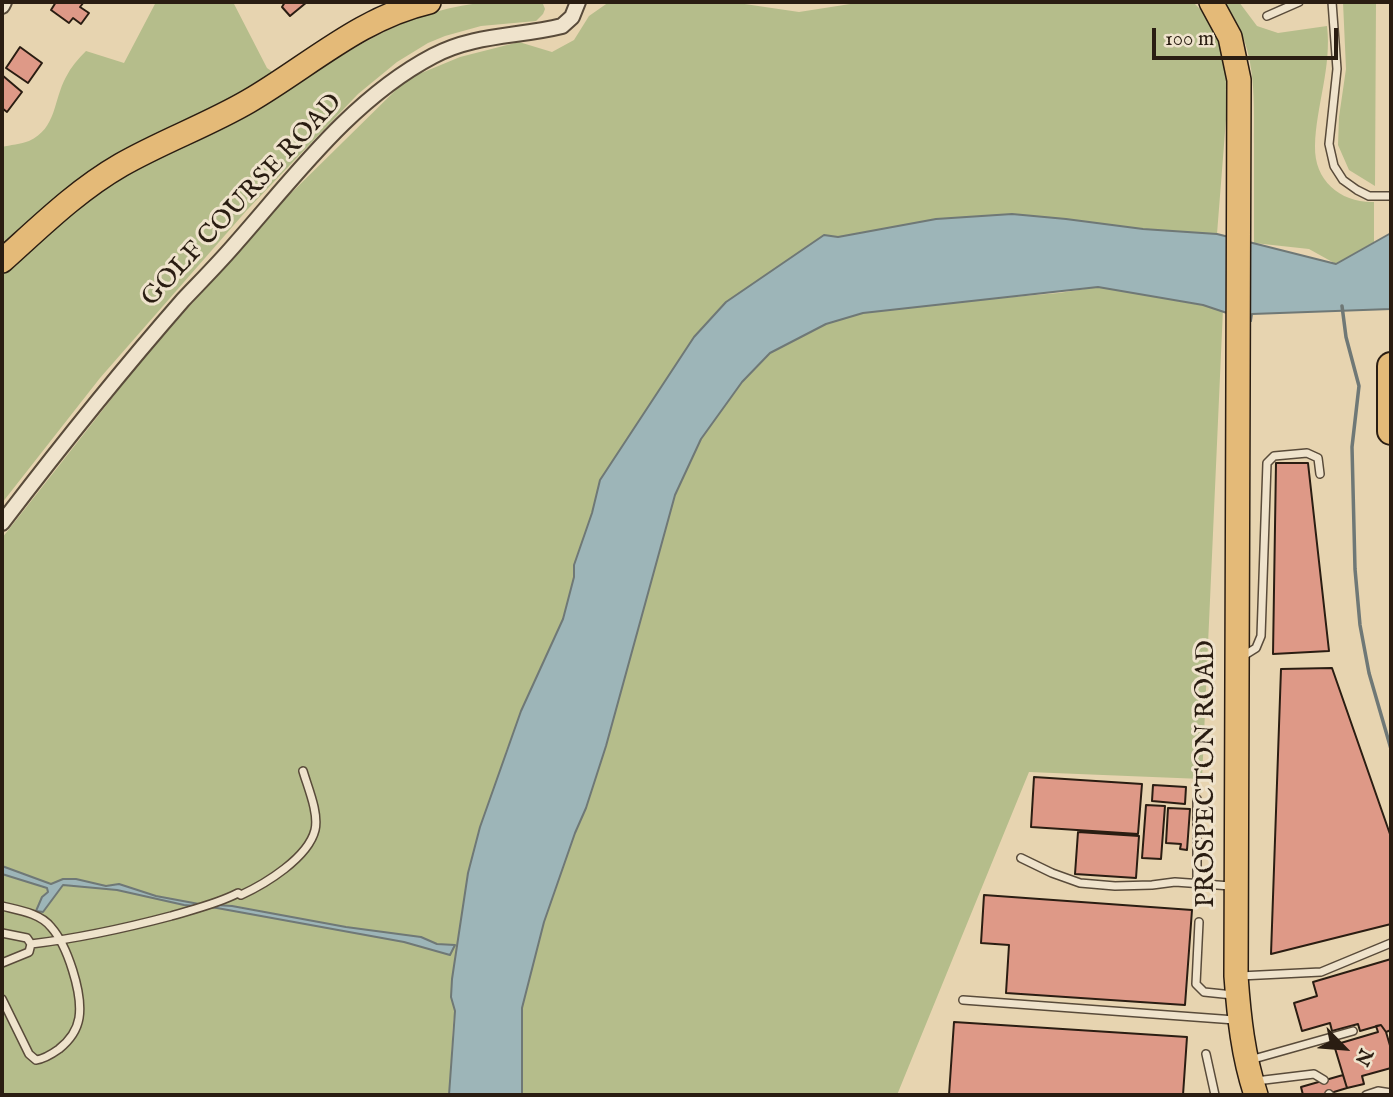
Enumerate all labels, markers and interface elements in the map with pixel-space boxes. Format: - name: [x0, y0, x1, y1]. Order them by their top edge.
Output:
- scale bar: [1155, 14, 1340, 58]
- text: 100 m: [1165, 26, 1214, 53]
- street label: GOLF COURSE ROAD: [136, 88, 350, 314]
- street label: PROSPECTON ROAD: [1192, 640, 1224, 908]
- north arrow: [1309, 1013, 1379, 1083]
- text: N: [1349, 1044, 1377, 1069]

